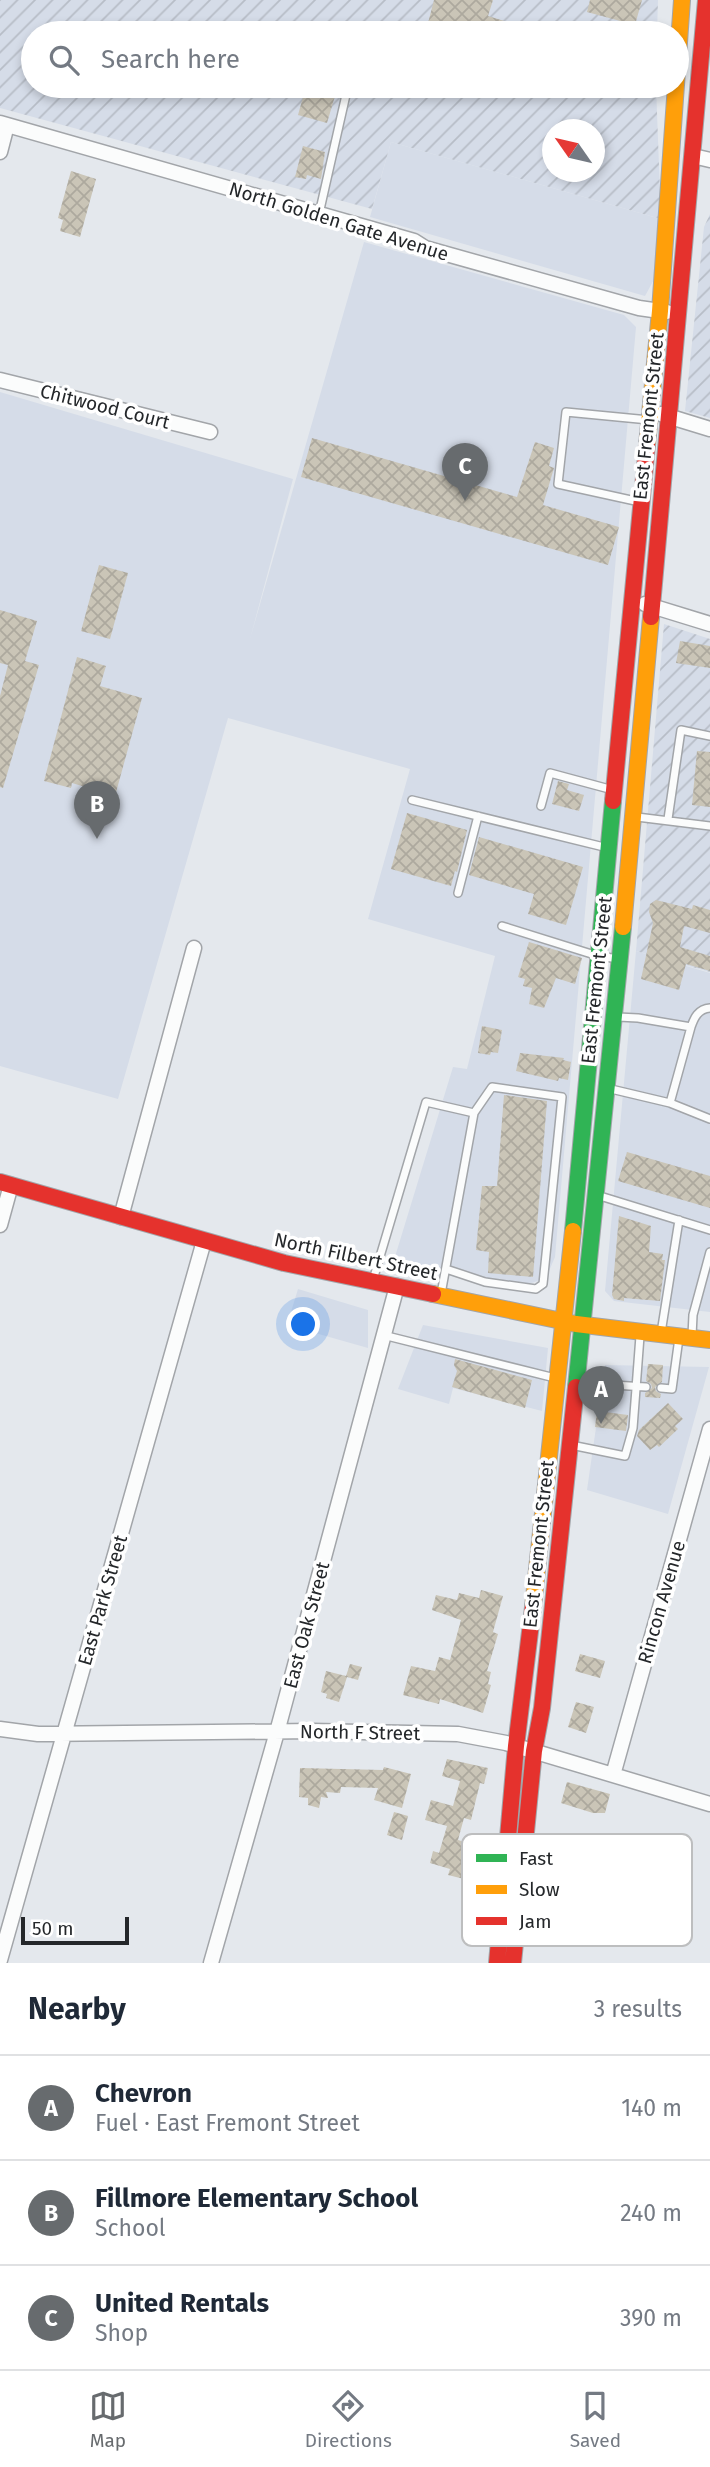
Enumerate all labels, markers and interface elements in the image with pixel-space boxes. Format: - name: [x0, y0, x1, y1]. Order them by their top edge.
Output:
- search box: [21, 21, 689, 98]
- icon: search: [45, 41, 83, 79]
- text: Search here: [101, 44, 240, 75]
- north arrow: [542, 119, 605, 182]
- street label: North Golden Gate Avenue: [226, 177, 451, 266]
- street label: East Fremont Street: [628, 331, 669, 501]
- street label: Chitwood Court: [38, 379, 172, 434]
- pin: C: [442, 443, 488, 501]
- pin: B: [74, 781, 120, 839]
- street label: East Fremont Street: [576, 895, 617, 1065]
- street label: North Filbert Street: [272, 1228, 440, 1285]
- your location: [286, 1307, 320, 1341]
- pin: A: [578, 1366, 624, 1424]
- street label: East Fremont Street: [518, 1459, 559, 1629]
- street label: East Park Street: [73, 1532, 132, 1668]
- street label: Rincon Avenue: [633, 1538, 690, 1666]
- street label: East Oak Street: [278, 1559, 335, 1691]
- street label: North F Street: [300, 1720, 420, 1745]
- legend: [462, 1834, 692, 1946]
- text: Fast: [519, 1847, 553, 1870]
- text: Slow: [519, 1878, 560, 1901]
- text: Jam: [519, 1910, 551, 1933]
- scale bar: [21, 1914, 130, 1946]
- text: 50 m: [32, 1917, 73, 1940]
- text: Nearby: [28, 1991, 126, 2027]
- text: 3 results: [594, 1995, 682, 2023]
- text: Chevron: [95, 2078, 192, 2109]
- text: A: [44, 2094, 58, 2122]
- text: 140 m: [621, 2094, 682, 2122]
- text: Fuel · East Fremont Street: [95, 2109, 360, 2137]
- text: Fillmore Elementary School: [95, 2183, 418, 2214]
- text: B: [44, 2199, 58, 2227]
- text: 240 m: [620, 2199, 682, 2227]
- text: School: [95, 2214, 166, 2242]
- text: United Rentals: [95, 2288, 269, 2319]
- text: C: [44, 2304, 58, 2332]
- text: 390 m: [620, 2304, 682, 2332]
- text: Shop: [95, 2319, 148, 2347]
- tab: Map: [89, 2387, 127, 2452]
- tab: Directions: [305, 2387, 392, 2452]
- tab: Saved: [570, 2387, 621, 2452]

